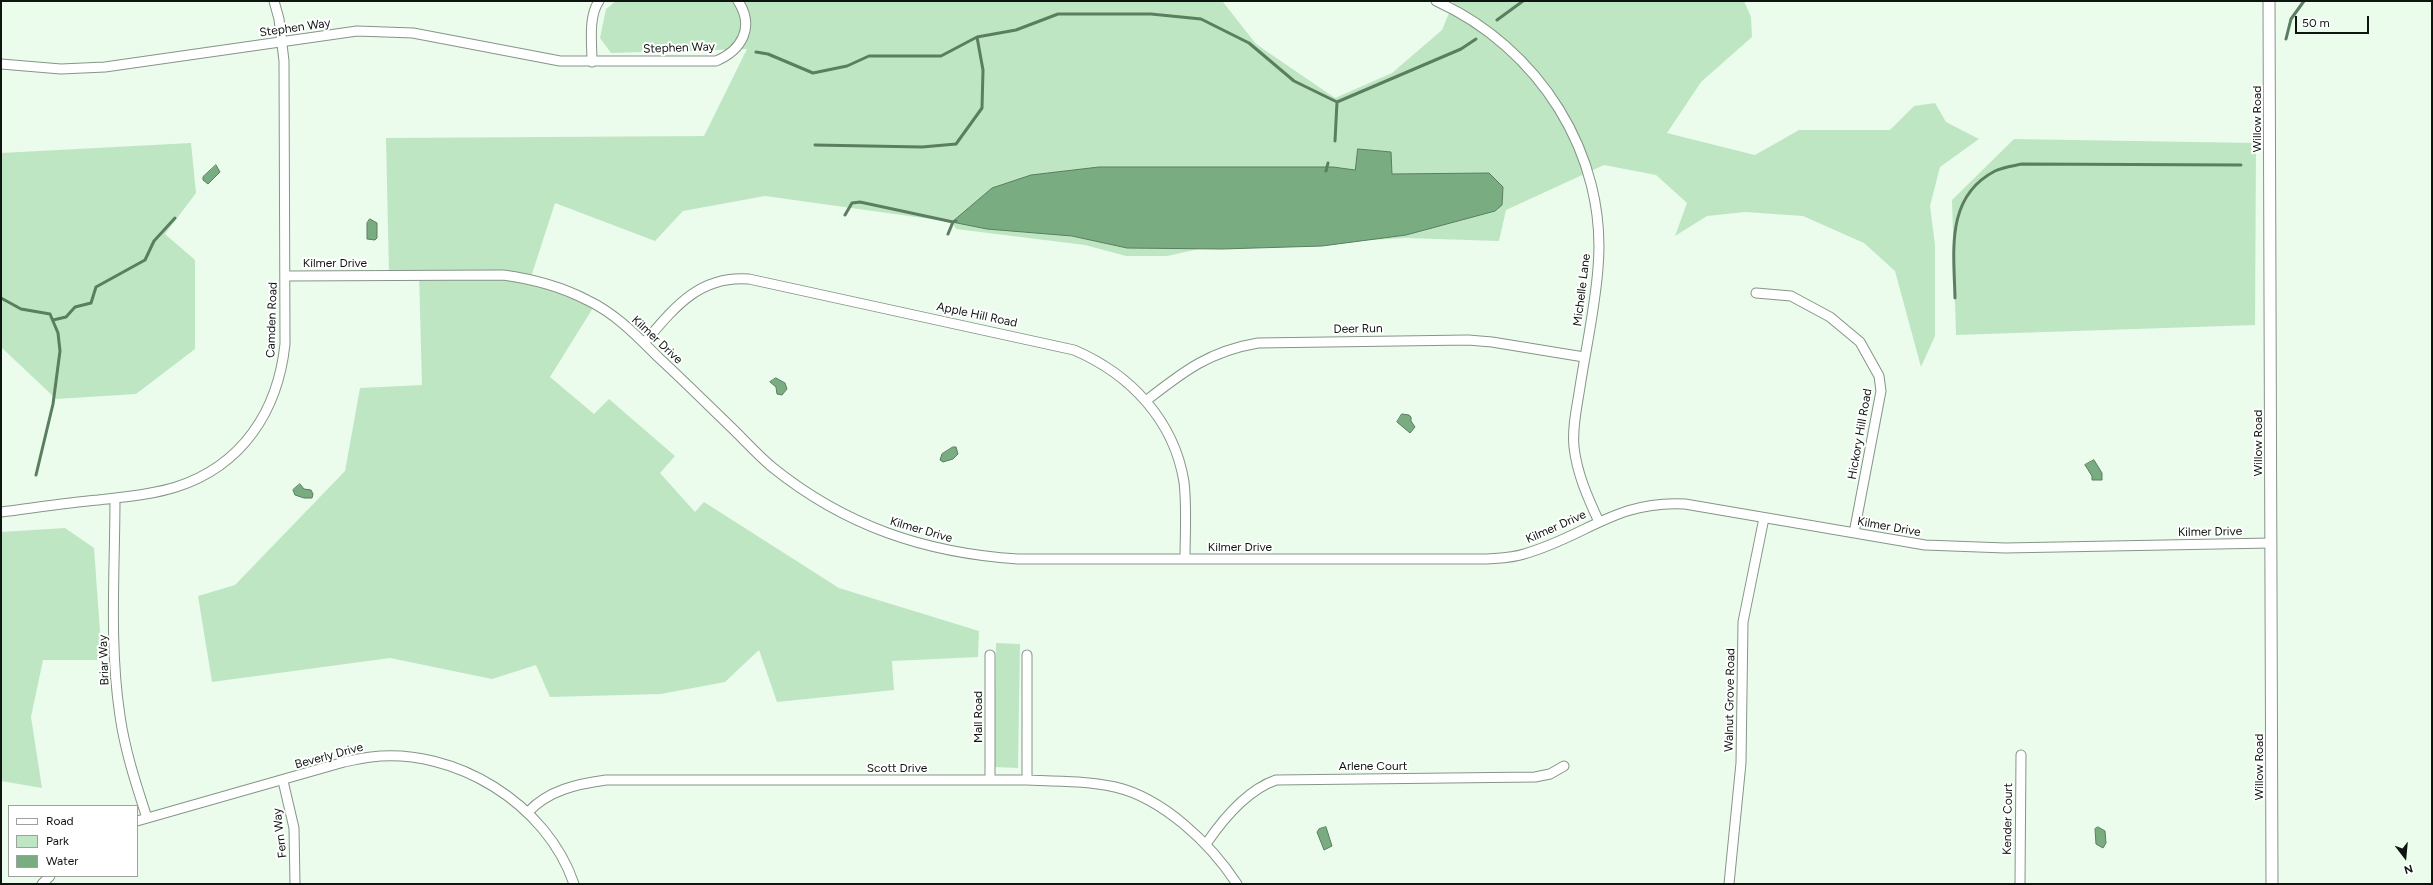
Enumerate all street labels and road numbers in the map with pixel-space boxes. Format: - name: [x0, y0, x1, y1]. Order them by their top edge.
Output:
- street label: Stephen Way: [258, 16, 332, 40]
- street label: Stephen Way: [643, 40, 715, 56]
- street label: Willow Road: [2250, 86, 2264, 152]
- street label: Michelle Lane: [1570, 253, 1594, 327]
- street label: Kilmer Drive: [303, 256, 367, 270]
- street label: Camden Road: [263, 282, 281, 358]
- street label: Apple Hill Road: [935, 299, 1019, 331]
- street label: Kilmer Drive: [629, 313, 685, 367]
- street label: Deer Run: [1333, 321, 1383, 337]
- street label: Hickory Hill Road: [1845, 387, 1875, 481]
- street label: Willow Road: [2251, 410, 2265, 476]
- street label: Kilmer Drive: [1524, 507, 1588, 547]
- street label: Kilmer Drive: [888, 514, 954, 546]
- street label: Kilmer Drive: [1856, 514, 1922, 540]
- street label: Kilmer Drive: [2178, 524, 2242, 540]
- street label: Kilmer Drive: [1208, 540, 1272, 554]
- street label: Briar Way: [96, 634, 112, 686]
- street label: Walnut Grove Road: [1722, 648, 1738, 752]
- street label: Mall Road: [971, 691, 985, 743]
- street label: Willow Road: [2252, 734, 2266, 800]
- street label: Beverly Drive: [293, 740, 365, 772]
- street label: Arlene Court: [1339, 759, 1407, 773]
- street label: Scott Drive: [867, 761, 927, 775]
- street label: Kender Court: [2000, 783, 2016, 855]
- street label: Fern Way: [270, 807, 290, 859]

